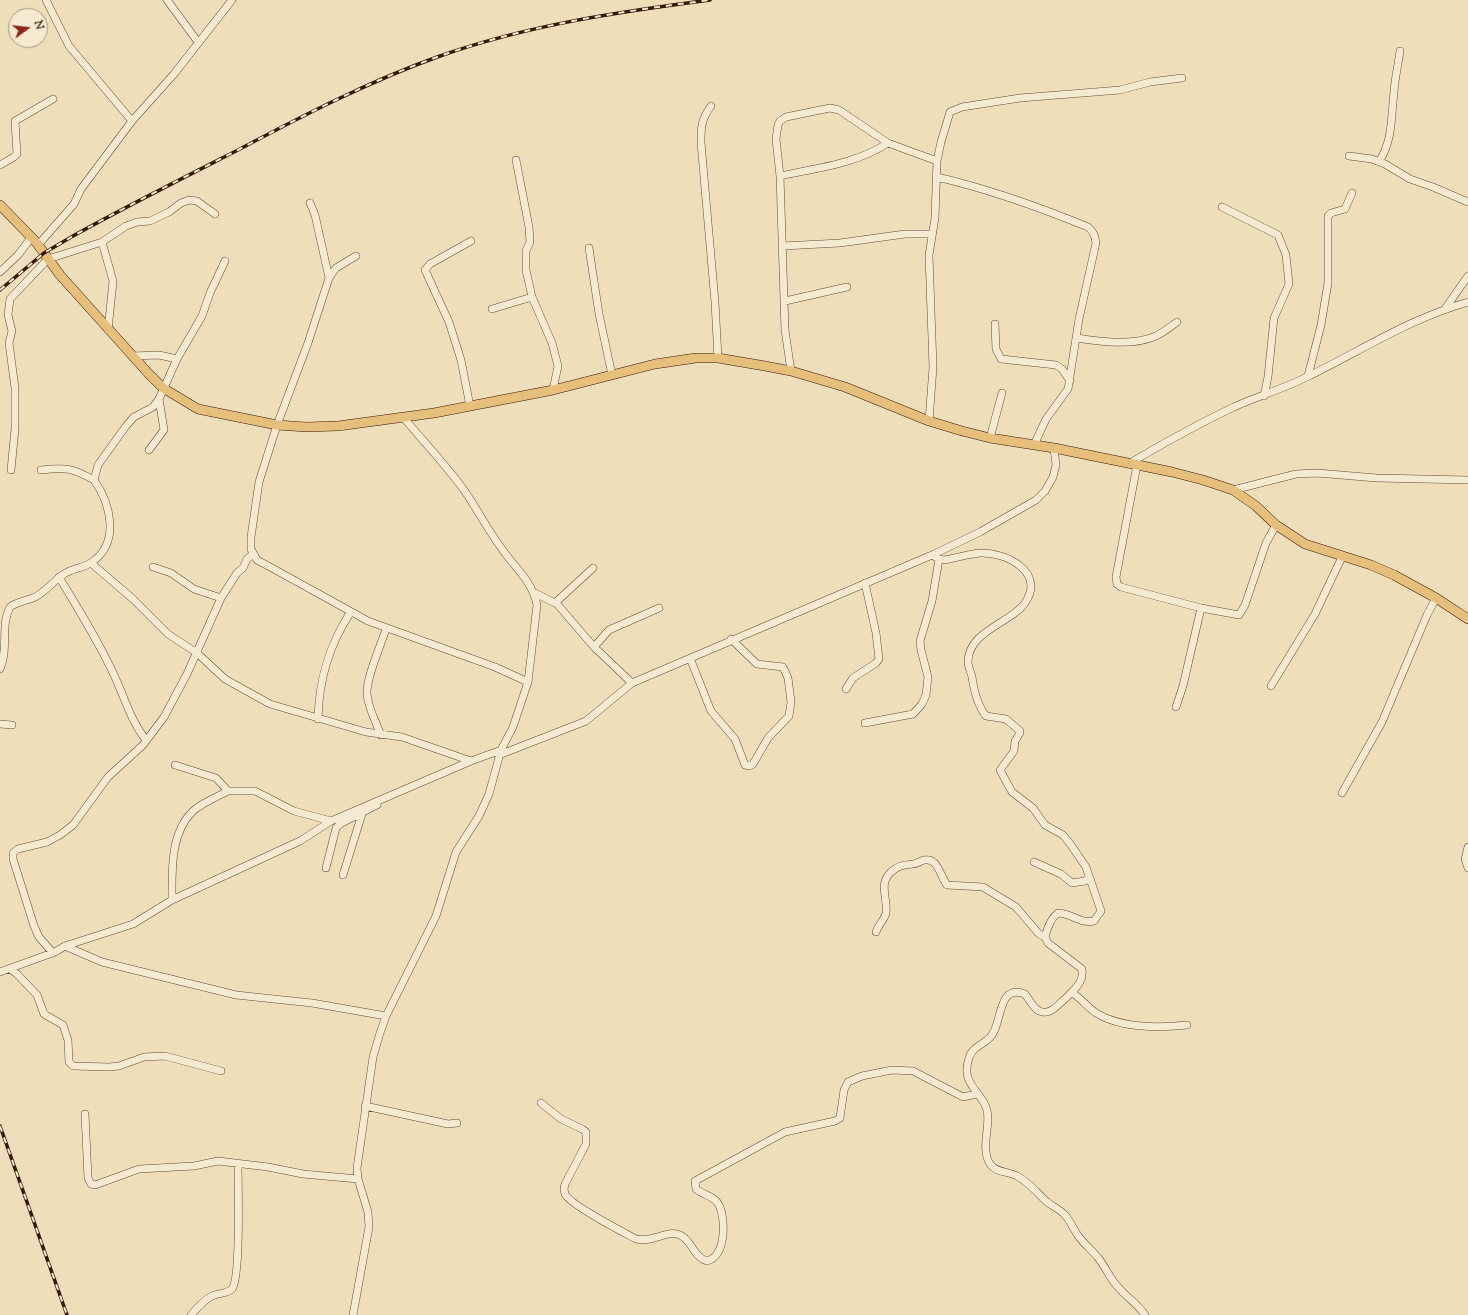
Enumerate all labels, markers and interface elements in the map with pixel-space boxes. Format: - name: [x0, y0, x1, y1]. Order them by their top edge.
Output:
- north arrow: [8, 8, 48, 48]
- text: N: [30, 19, 47, 31]

